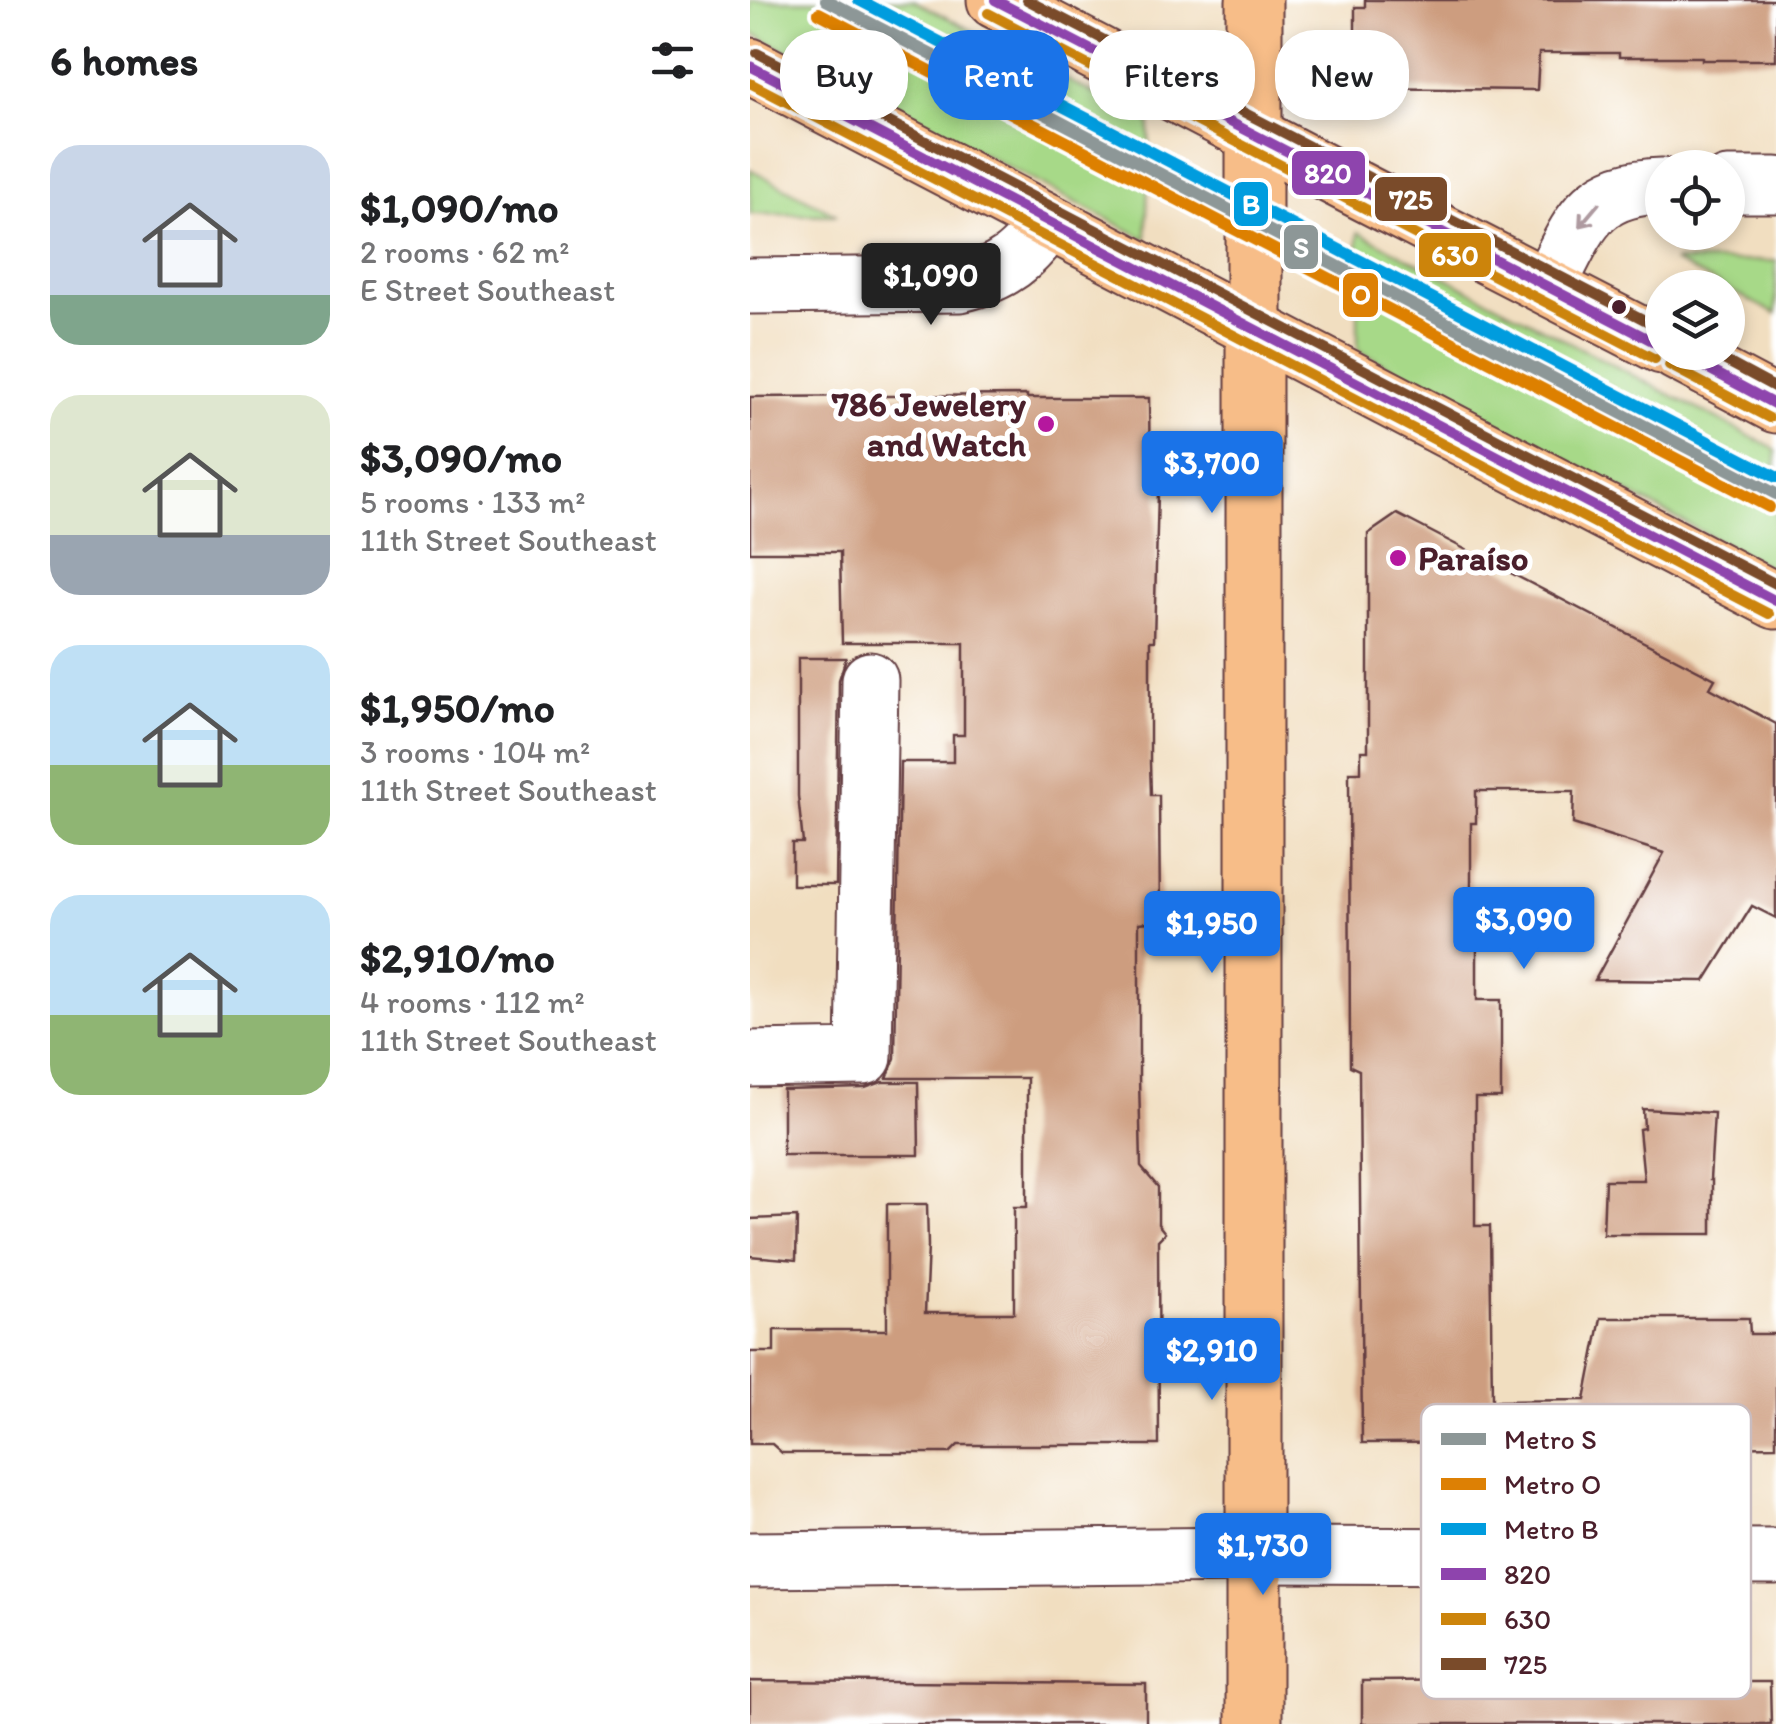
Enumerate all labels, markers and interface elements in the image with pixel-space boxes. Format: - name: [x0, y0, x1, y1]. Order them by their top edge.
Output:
- chip: Buy: [780, 30, 908, 120]
- chip: Rent: [928, 30, 1069, 120]
- chip: Filters: [1089, 30, 1255, 120]
- chip: New: [1275, 30, 1409, 120]
- icon: filters: [645, 33, 700, 88]
- text: 6 homes: [50, 35, 198, 86]
- line badge: 820: [1290, 149, 1367, 197]
- map controls: [1645, 150, 1745, 370]
- button: locate: [1645, 150, 1745, 250]
- text: 820: [1304, 156, 1352, 190]
- line badge: 725: [1373, 175, 1449, 223]
- line badge: B: [1232, 180, 1270, 228]
- text: $1,090/mo: [360, 182, 559, 233]
- text: 725: [1388, 182, 1433, 216]
- icon: home: [130, 185, 250, 305]
- text: B: [1242, 187, 1260, 221]
- one-way arrow: [1578, 201, 1600, 227]
- line badge: S: [1282, 223, 1320, 271]
- text: S: [1293, 230, 1309, 264]
- line badge: 630: [1417, 231, 1493, 279]
- text: 2 rooms · 62 m²: [360, 233, 569, 271]
- text: 630: [1431, 238, 1479, 272]
- pin: $1,090: [850, 243, 1012, 328]
- text: $1,090: [884, 256, 978, 294]
- button: layers: [1645, 270, 1745, 370]
- text: E Street Southeast: [360, 271, 615, 309]
- line badge: O: [1341, 271, 1380, 319]
- text: O: [1351, 277, 1371, 311]
- unlabelled marker: [1609, 297, 1629, 317]
- place label: 786 Jewelery and Watch: [831, 383, 1027, 465]
- marker: 786 Jewelery and Watch: [1035, 413, 1057, 435]
- pin: $3,700: [1131, 431, 1293, 516]
- text: $3,090/mo: [360, 432, 562, 483]
- icon: home: [130, 435, 250, 555]
- text: $3,700: [1164, 444, 1260, 482]
- text: 5 rooms · 133 m²: [360, 483, 585, 521]
- text: 11th Street Southeast: [360, 521, 657, 559]
- place label: Paraíso: [1418, 537, 1529, 579]
- marker: Paraíso: [1387, 547, 1409, 569]
- text: $1,950/mo: [360, 682, 555, 733]
- icon: home: [130, 685, 250, 805]
- text: 3 rooms · 104 m²: [360, 733, 590, 771]
- text: 11th Street Southeast: [360, 771, 657, 809]
- pin: $3,090: [1443, 887, 1605, 972]
- pin: $1,950: [1131, 891, 1293, 976]
- text: $3,090: [1475, 900, 1573, 938]
- text: $1,950: [1166, 904, 1258, 942]
- text: $2,910/mo: [360, 932, 555, 983]
- icon: home: [130, 935, 250, 1055]
- text: 4 rooms · 112 m²: [360, 983, 585, 1021]
- text: 11th Street Southeast: [360, 1021, 657, 1059]
- pin: $2,910: [1131, 1318, 1293, 1403]
- text: $2,910: [1166, 1331, 1258, 1369]
- legend: [1421, 1404, 1751, 1699]
- text: Metro S: [1504, 1422, 1597, 1456]
- text: Metro O: [1504, 1467, 1601, 1501]
- text: Metro B: [1504, 1512, 1599, 1546]
- pin: $1,730: [1182, 1513, 1344, 1598]
- text: $1,730: [1217, 1526, 1309, 1564]
- text: 820: [1504, 1557, 1551, 1591]
- text: 630: [1504, 1602, 1551, 1636]
- text: 725: [1504, 1647, 1547, 1681]

